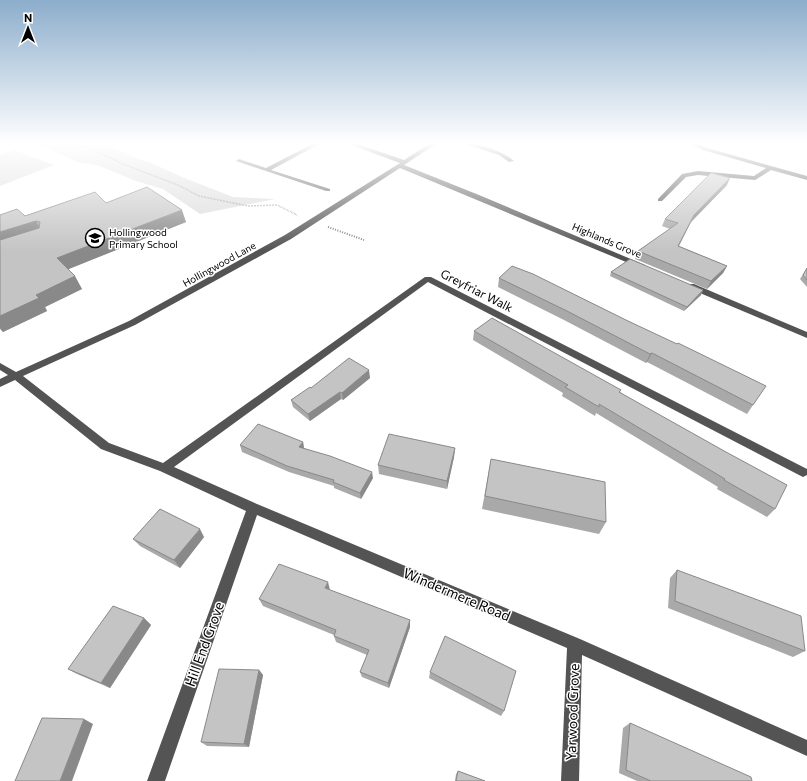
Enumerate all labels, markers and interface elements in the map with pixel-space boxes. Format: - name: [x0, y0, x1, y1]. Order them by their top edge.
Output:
- north arrow: [8, 8, 48, 48]
- text: N: [24, 11, 32, 24]
- street label: Highlands Grove: [571, 220, 643, 260]
- place label: Hollingwood Primary School: [109, 226, 178, 250]
- school or university icon: Hollingwood Primary School: [84, 227, 106, 249]
- street label: Hollingwood Lane: [180, 239, 258, 289]
- street label: Greyfriar Walk: [439, 266, 516, 314]
- street label: Windermere Road: [401, 564, 513, 624]
- street label: Hill End Grove: [181, 599, 227, 689]
- street label: Yarwood Grove: [562, 663, 582, 761]

